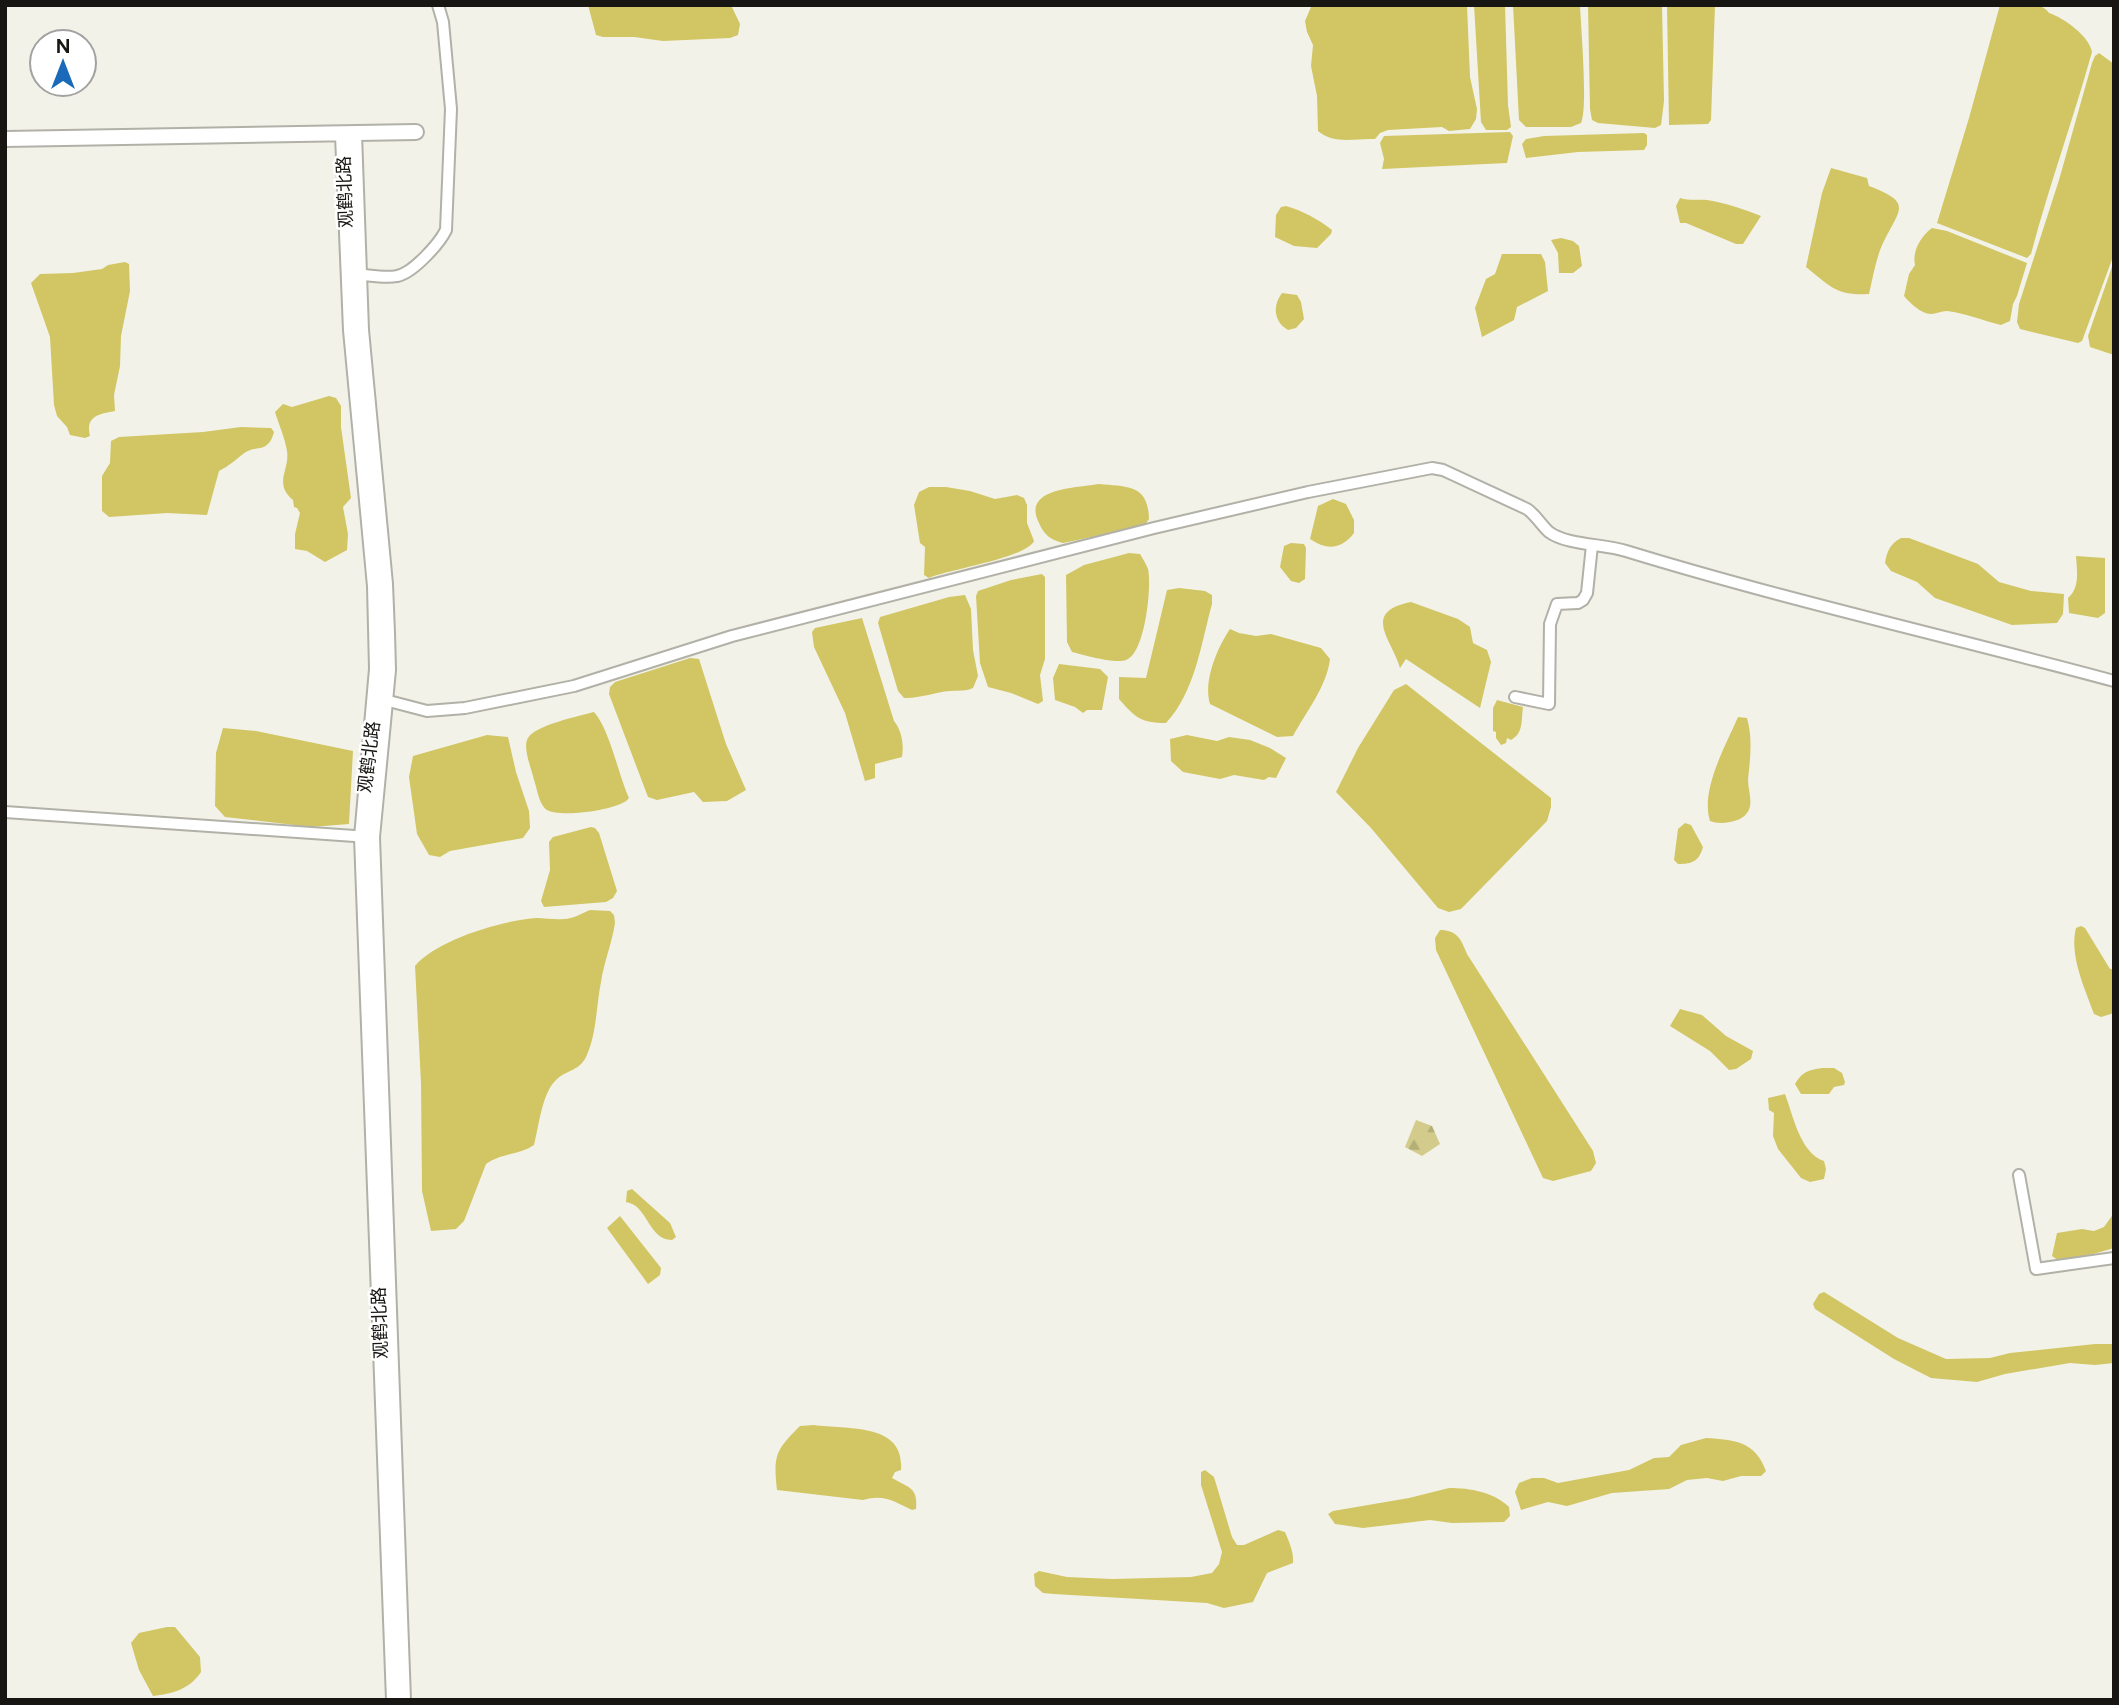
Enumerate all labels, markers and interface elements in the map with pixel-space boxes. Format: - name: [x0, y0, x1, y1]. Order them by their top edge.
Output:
- north arrow: [28, 28, 98, 98]
- text: N: [56, 35, 70, 58]
- street label: 观鹤北路: [333, 156, 357, 228]
- street label: 观鹤北路: [354, 720, 384, 794]
- street label: 观鹤北路: [368, 1287, 392, 1359]

